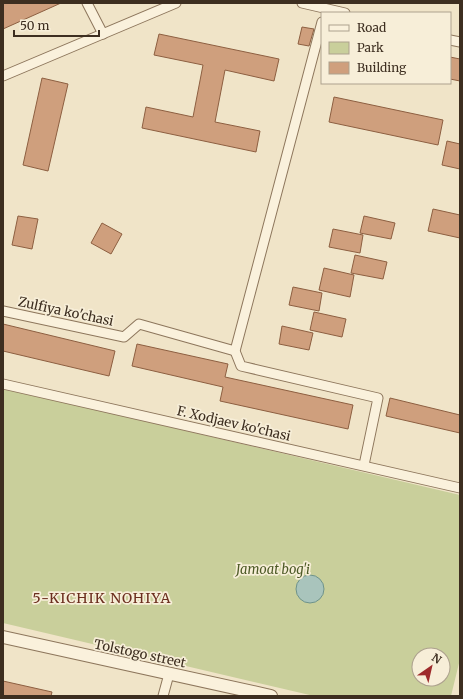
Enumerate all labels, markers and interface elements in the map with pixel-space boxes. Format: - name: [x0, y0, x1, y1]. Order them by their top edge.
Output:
- scale bar: [14, 12, 99, 38]
- legend: [321, 12, 451, 84]
- text: 50 m: [20, 18, 49, 33]
- text: Road: [357, 20, 386, 35]
- text: Park: [357, 40, 384, 55]
- text: Building: [357, 60, 407, 75]
- street label: Zulfiya ko'chasi: [17, 293, 115, 330]
- street label: F. Xodjaev ko'chasi: [175, 402, 292, 445]
- park label: Jamoat bog'i: [234, 561, 310, 578]
- district label: 5-KICHIK NOHIYA: [33, 589, 171, 607]
- street label: Tolstogo street: [92, 635, 187, 672]
- north arrow: [411, 647, 451, 687]
- text: N: [429, 650, 444, 667]

